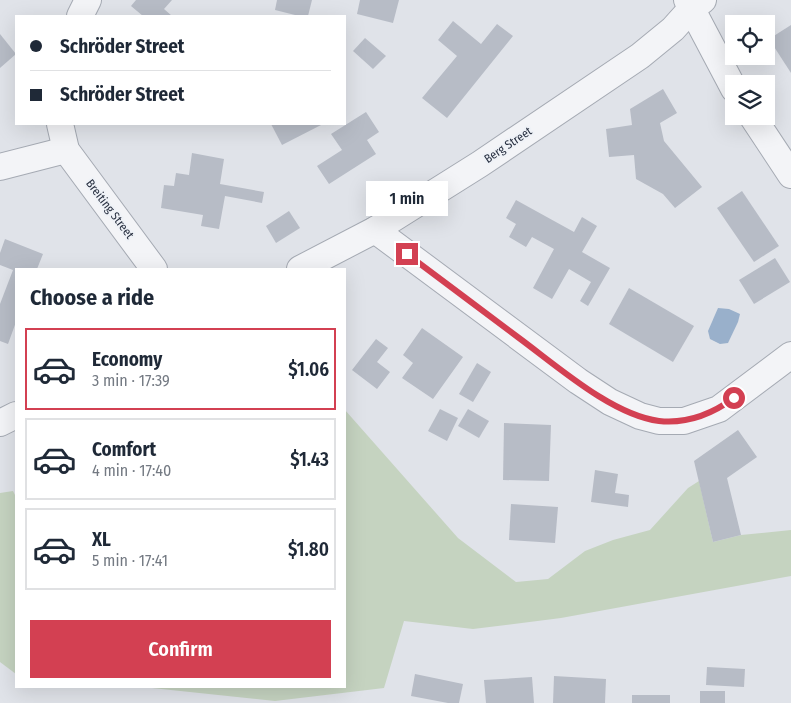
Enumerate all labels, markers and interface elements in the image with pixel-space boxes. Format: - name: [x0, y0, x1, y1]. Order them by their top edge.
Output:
- map controls: [725, 15, 775, 125]
- button: locate: [725, 15, 775, 65]
- text: Schröder Street: [60, 35, 185, 58]
- button: layers: [725, 75, 775, 125]
- text: Schröder Street: [60, 83, 185, 106]
- street label: Berg Street: [482, 124, 535, 166]
- street label: Breiting Street: [83, 177, 137, 241]
- callout: 1 min: [366, 182, 448, 216]
- text: 1 min: [390, 189, 424, 208]
- route end: [396, 243, 418, 265]
- text: Choose a ride: [30, 284, 154, 311]
- icon: car: [32, 347, 77, 392]
- text: Economy: [92, 348, 162, 371]
- text: $1.06: [288, 358, 329, 381]
- text: 3 min · 17:39: [92, 371, 170, 390]
- route start: [723, 387, 745, 409]
- icon: car: [32, 437, 77, 482]
- text: Comfort: [92, 438, 156, 461]
- text: $1.43: [290, 448, 329, 471]
- text: 4 min · 17:40: [92, 461, 171, 480]
- icon: car: [32, 527, 77, 572]
- text: XL: [92, 528, 111, 551]
- text: $1.80: [288, 538, 329, 561]
- text: 5 min · 17:41: [92, 551, 168, 570]
- button: Confirm: [30, 620, 331, 678]

